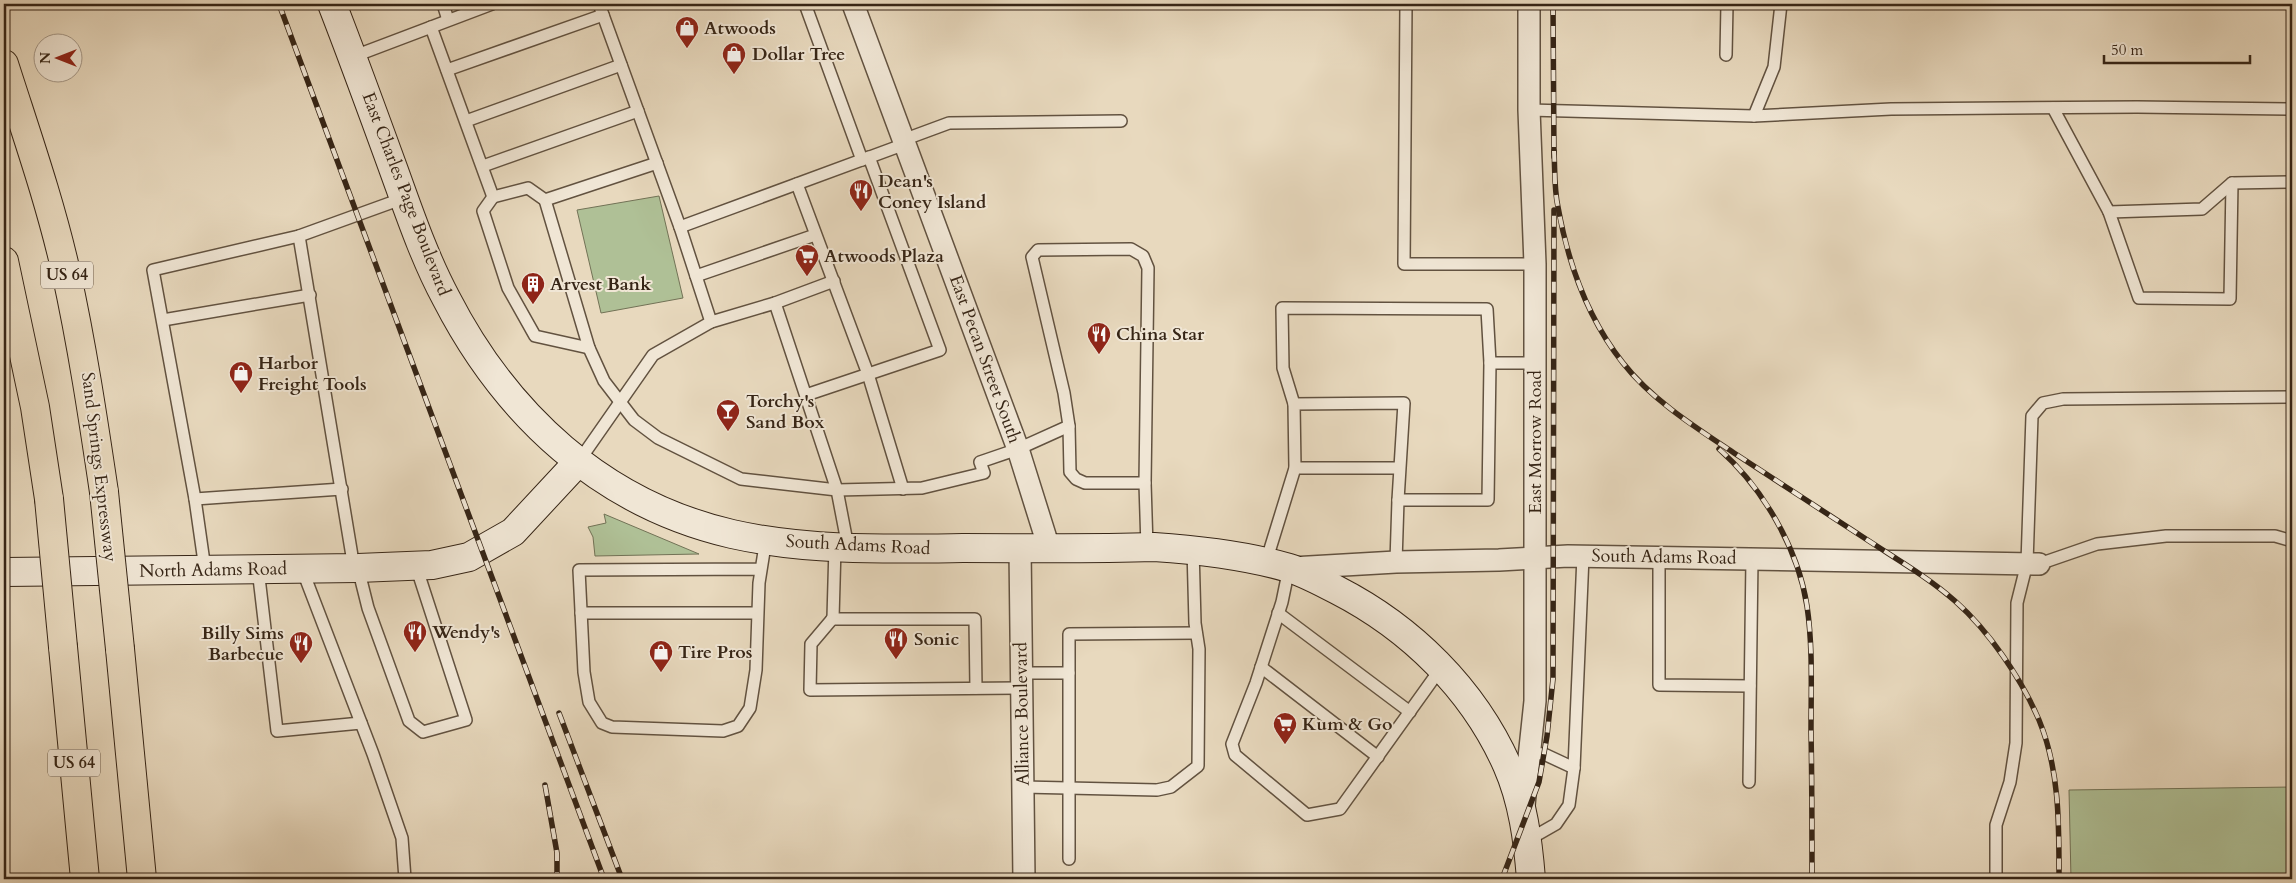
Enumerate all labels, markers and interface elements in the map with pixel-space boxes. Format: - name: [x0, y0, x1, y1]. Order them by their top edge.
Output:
- shop icon: Atwoods: [674, 15, 700, 49]
- place label: Atwoods: [704, 16, 776, 41]
- north arrow: [32, 32, 82, 82]
- scale bar: [2104, 32, 2250, 64]
- text: 50 m: [2111, 40, 2143, 60]
- shop icon: Dollar Tree: [721, 41, 747, 75]
- place label: Dollar Tree: [752, 42, 845, 67]
- text: N: [36, 52, 55, 64]
- street label: East Charles Page Boulevard: [356, 89, 457, 300]
- place label: Dean's Coney Island: [878, 169, 987, 215]
- restaurant icon: Dean's Coney Island: [848, 178, 874, 212]
- supermarket icon: Atwoods Plaza: [794, 243, 820, 277]
- place label: Atwoods Plaza: [824, 244, 944, 269]
- road number: US 64: [41, 262, 93, 288]
- building icon: Arvest Bank: [520, 271, 546, 305]
- street label: East Pecan Street South: [943, 271, 1027, 447]
- place label: Arvest Bank: [550, 272, 652, 297]
- restaurant icon: China Star: [1086, 321, 1112, 355]
- place label: China Star: [1116, 322, 1205, 347]
- place label: Harbor Freight Tools: [258, 351, 367, 397]
- shop icon: Harbor Freight Tools: [228, 360, 254, 394]
- street label: East Morrow Road: [1523, 370, 1548, 514]
- street label: Sand Springs Expressway: [75, 371, 123, 564]
- place label: Torchy's Sand Box: [746, 389, 825, 435]
- bar icon: Torchy's Sand Box: [715, 398, 741, 432]
- street label: South Adams Road: [785, 529, 931, 561]
- street label: South Adams Road: [1591, 543, 1737, 571]
- street label: North Adams Road: [139, 556, 288, 584]
- restaurant icon: Wendy's: [402, 619, 428, 653]
- place label: Wendy's: [431, 620, 500, 645]
- place label: Billy Sims Barbecue: [201, 621, 284, 667]
- restaurant icon: Sonic: [883, 626, 909, 660]
- place label: Sonic: [914, 627, 960, 652]
- restaurant icon: Billy Sims Barbecue: [288, 630, 314, 664]
- shop icon: Tire Pros: [648, 639, 674, 673]
- place label: Tire Pros: [678, 640, 752, 665]
- street label: Alliance Boulevard: [1008, 641, 1036, 786]
- supermarket icon: Kum & Go: [1272, 711, 1298, 745]
- place label: Kum & Go: [1302, 712, 1393, 737]
- road number: US 64: [48, 750, 100, 776]

